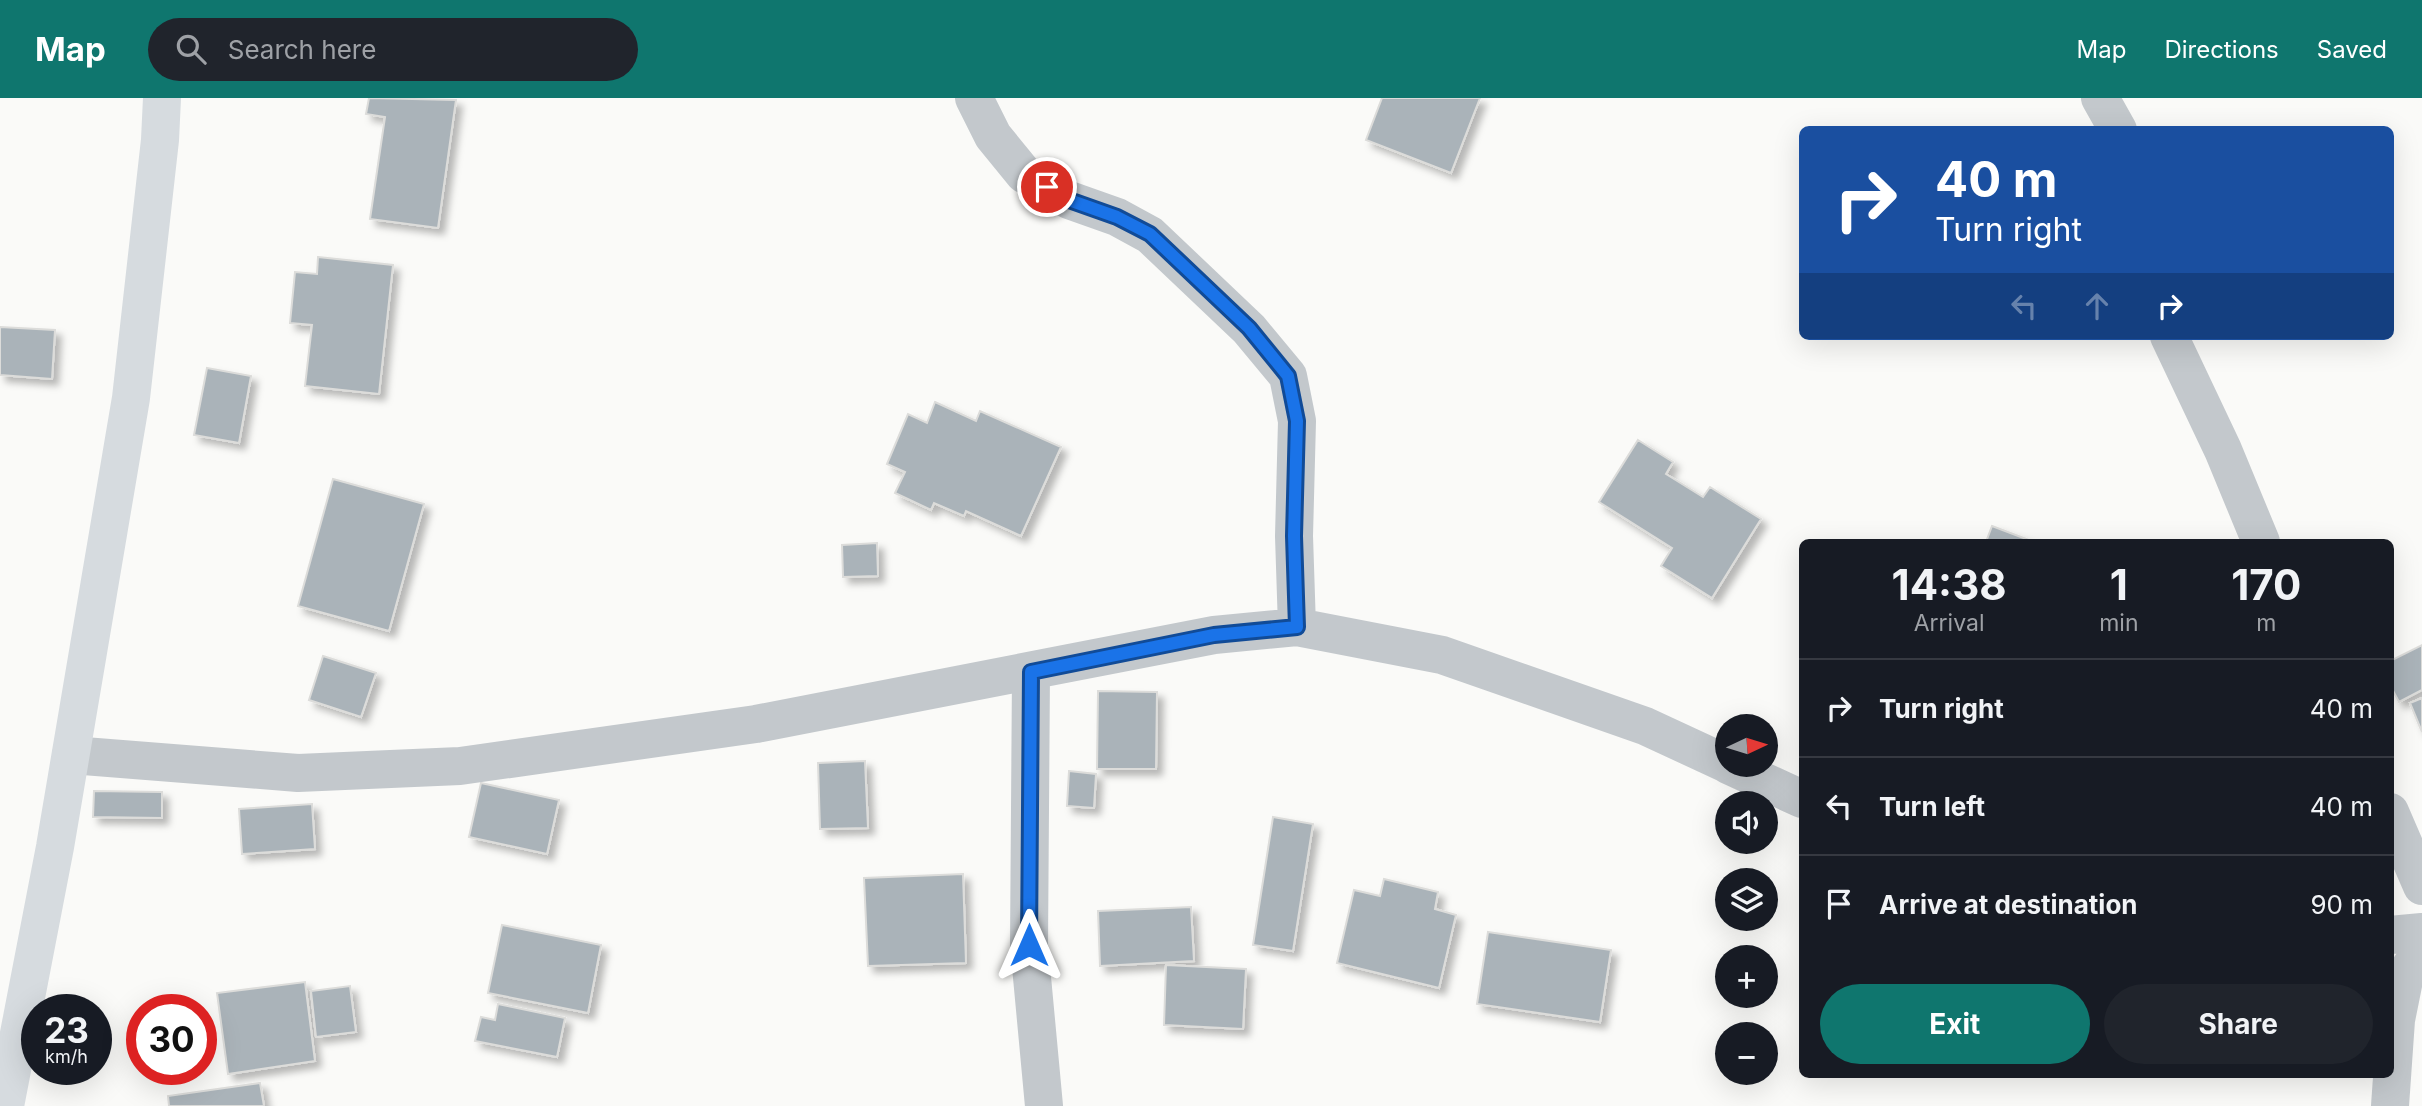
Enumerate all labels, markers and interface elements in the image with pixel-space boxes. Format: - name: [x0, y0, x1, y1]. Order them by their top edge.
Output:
- search box: [148, 18, 638, 81]
- text: Map: [35, 29, 106, 69]
- icon: search: [172, 30, 210, 68]
- text: Search here: [228, 34, 376, 65]
- text: Map: [2077, 35, 2126, 64]
- text: Directions: [2164, 35, 2279, 64]
- text: Saved: [2317, 35, 2387, 64]
- text: 40 m: [1935, 150, 2058, 209]
- icon: right: [1820, 154, 1911, 245]
- pin: [1017, 157, 1077, 217]
- icon: arrive: [1028, 168, 1066, 206]
- text: Turn right: [1935, 210, 2082, 249]
- icon: left: [2005, 287, 2043, 325]
- icon: ahead: [2078, 287, 2116, 325]
- icon: right: [2151, 287, 2189, 325]
- text: 14:38: [1892, 559, 2007, 610]
- text: 1: [2110, 559, 2128, 610]
- text: 170: [2231, 559, 2301, 610]
- text: Arrival: [1914, 609, 1985, 637]
- text: min: [2099, 609, 2139, 637]
- text: m: [2256, 609, 2276, 637]
- icon: right: [1820, 689, 1858, 727]
- text: Turn right: [1879, 693, 2004, 724]
- text: 40 m: [2310, 693, 2373, 724]
- north arrow: [1715, 714, 1778, 777]
- map controls: [1715, 714, 1778, 1085]
- icon: left: [1820, 787, 1858, 825]
- button: sound: [1715, 791, 1778, 854]
- text: Turn left: [1879, 791, 1985, 822]
- text: 40 m: [2310, 791, 2373, 822]
- button: layers: [1715, 868, 1778, 931]
- icon: arrive: [1820, 885, 1858, 923]
- text: Arrive at destination: [1879, 889, 2138, 920]
- text: 90 m: [2310, 889, 2373, 920]
- position arrow: [992, 908, 1066, 982]
- button: +: [1715, 945, 1778, 1008]
- button: Exit: [1820, 984, 2090, 1064]
- button: Share: [2104, 984, 2373, 1064]
- speed limit sign: 30: [126, 994, 217, 1085]
- text: 23: [44, 1009, 89, 1051]
- button: −: [1715, 1022, 1778, 1085]
- text: km/h: [45, 1046, 88, 1067]

